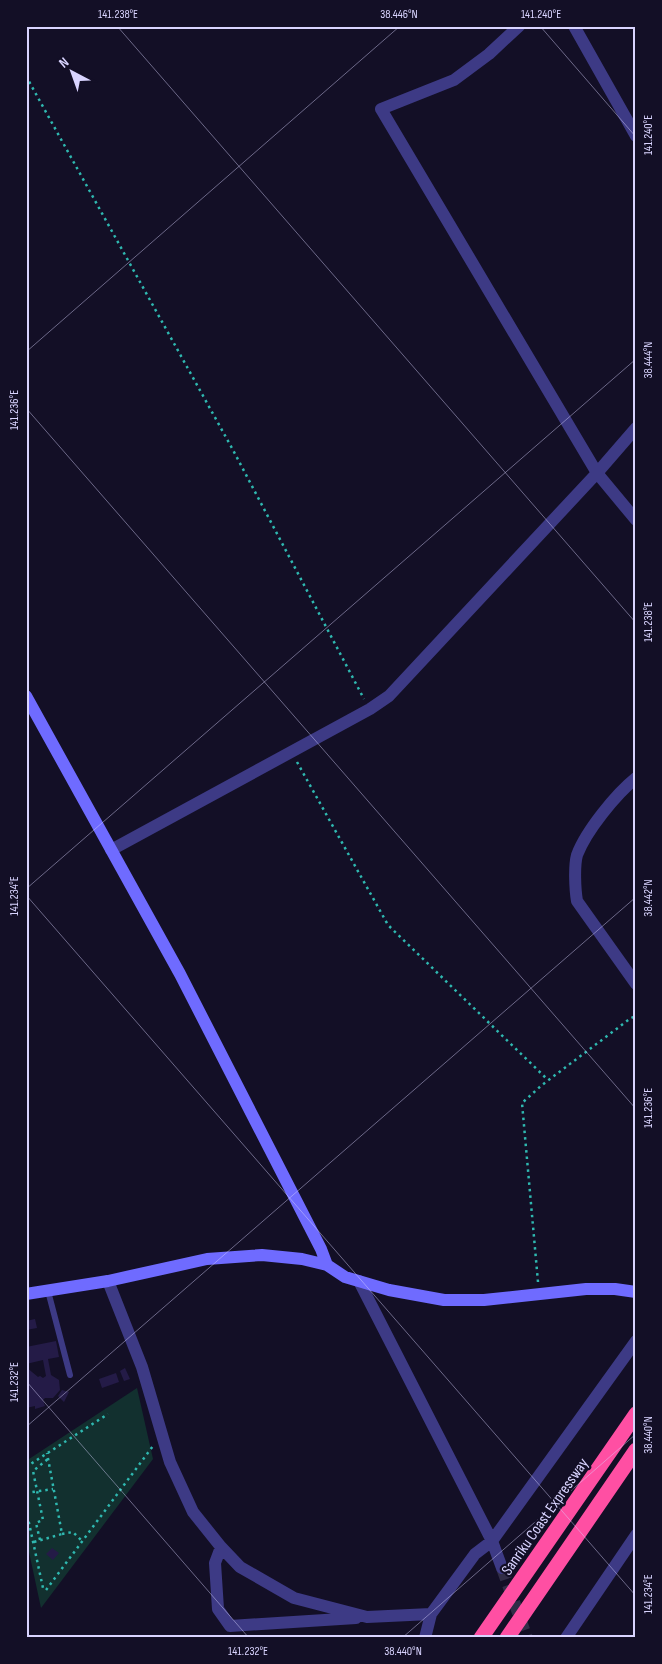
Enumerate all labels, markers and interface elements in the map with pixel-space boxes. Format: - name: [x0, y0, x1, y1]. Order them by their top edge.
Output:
- text: 141.238°E: [98, 7, 138, 22]
- text: 38.446°N: [380, 7, 418, 22]
- text: 141.240°E: [521, 7, 561, 22]
- north arrow: [48, 48, 98, 98]
- text: N: [55, 54, 72, 71]
- text: 141.240°E: [641, 115, 656, 155]
- text: 38.444°N: [641, 342, 656, 378]
- text: 141.236°E: [7, 390, 22, 430]
- text: 141.238°E: [641, 602, 656, 642]
- text: 141.234°E: [7, 876, 22, 916]
- text: 38.442°N: [641, 879, 656, 917]
- text: 141.236°E: [641, 1088, 656, 1128]
- text: 141.232°E: [7, 1362, 22, 1402]
- text: 38.440°N: [641, 1416, 656, 1454]
- street label: Sanriku Coast Expressway: [498, 1455, 593, 1579]
- text: 141.234°E: [641, 1574, 656, 1614]
- text: 141.232°E: [228, 1644, 268, 1659]
- text: 38.440°N: [384, 1644, 422, 1659]

